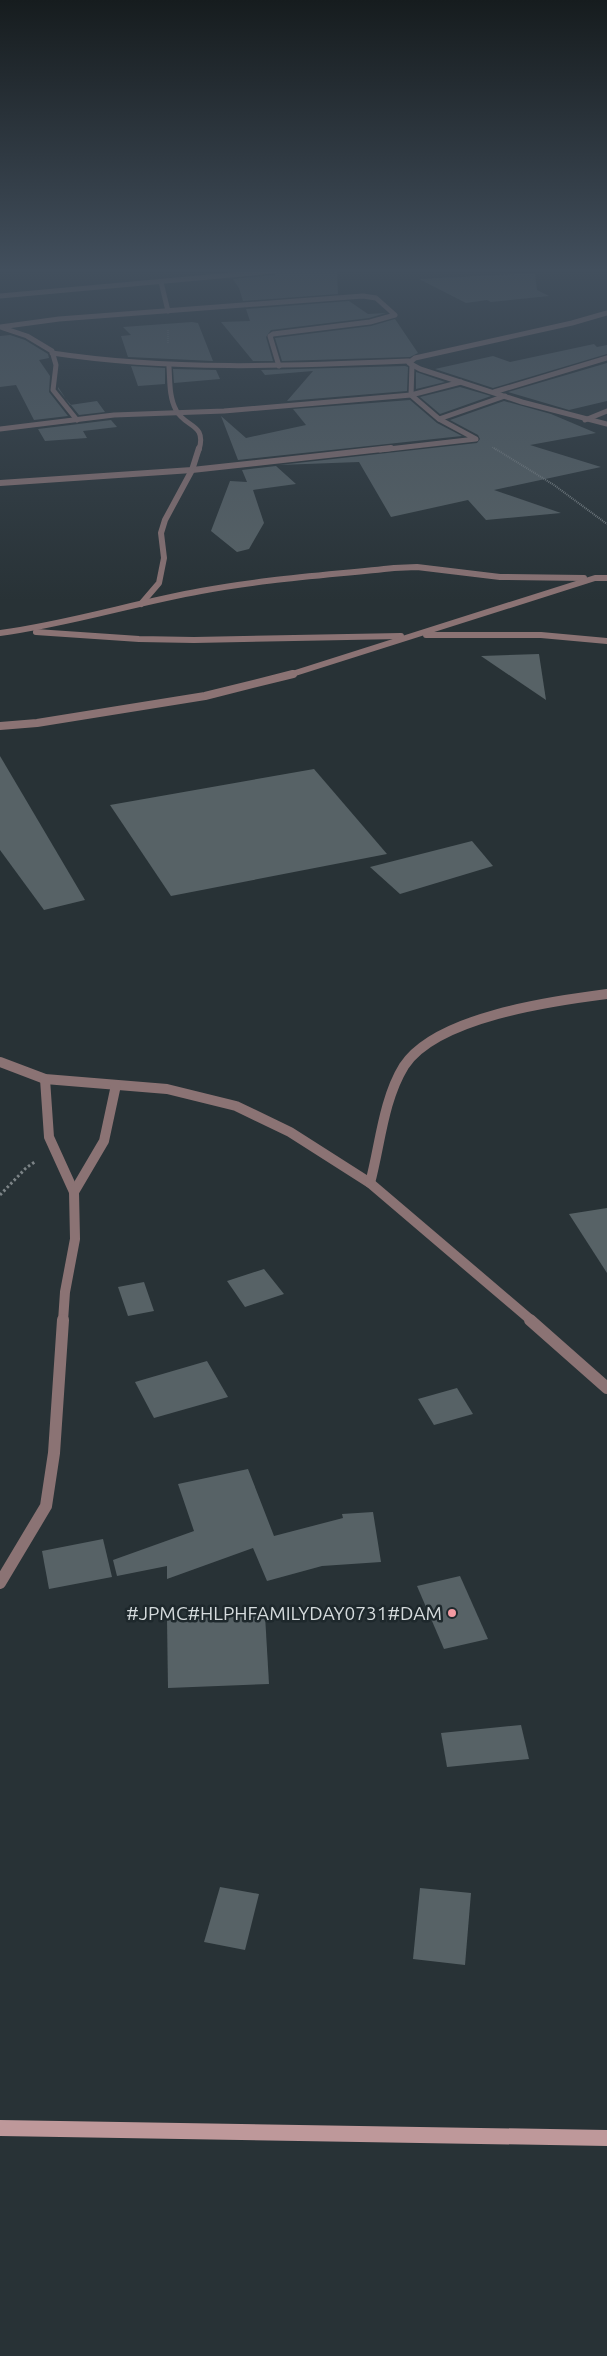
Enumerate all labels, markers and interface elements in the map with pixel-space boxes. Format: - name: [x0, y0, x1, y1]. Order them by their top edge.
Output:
- place label: #JPMC#HLPHFAMILYDAY0731#DAM: [126, 1602, 442, 1624]
- marker: #JPMC#HLPHFAMILYDAY0731#DAM: [446, 1607, 458, 1619]

